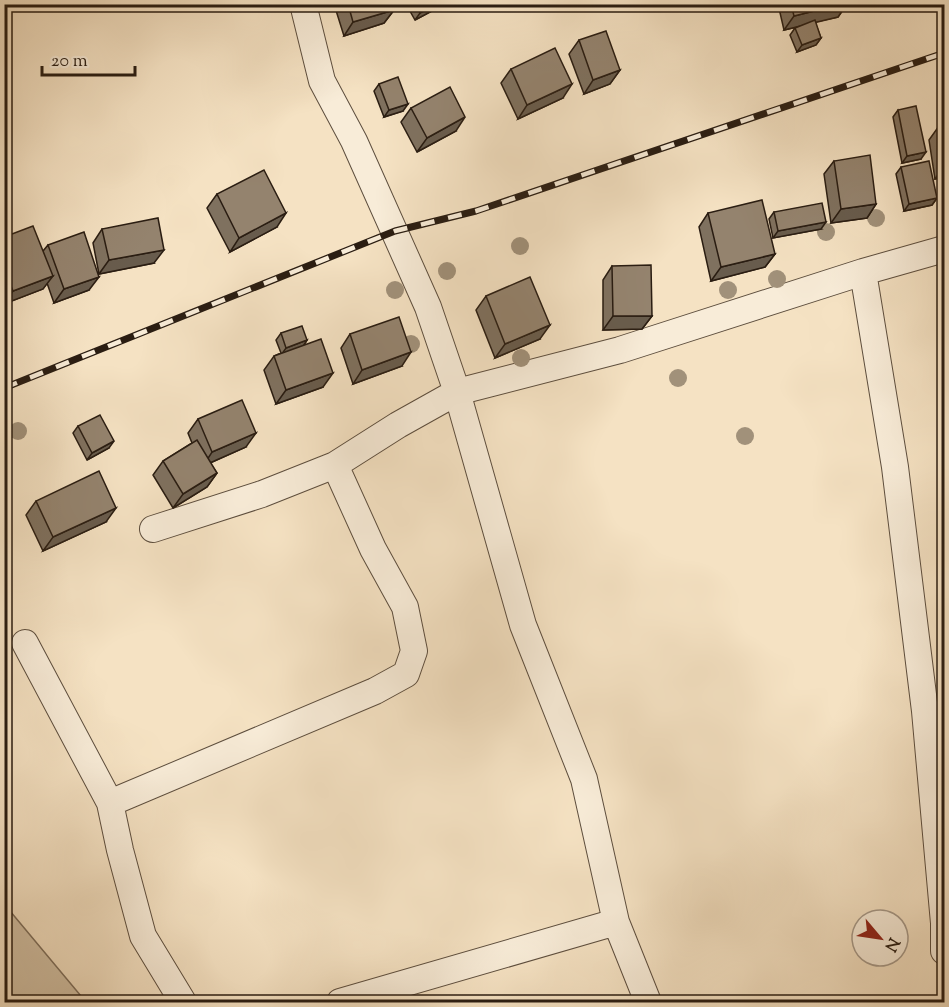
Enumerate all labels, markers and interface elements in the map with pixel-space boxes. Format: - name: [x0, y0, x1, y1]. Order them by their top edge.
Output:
- scale bar: [42, 39, 135, 77]
- text: 20 m: [51, 49, 88, 75]
- north arrow: [850, 908, 910, 968]
- text: N: [878, 933, 904, 955]

